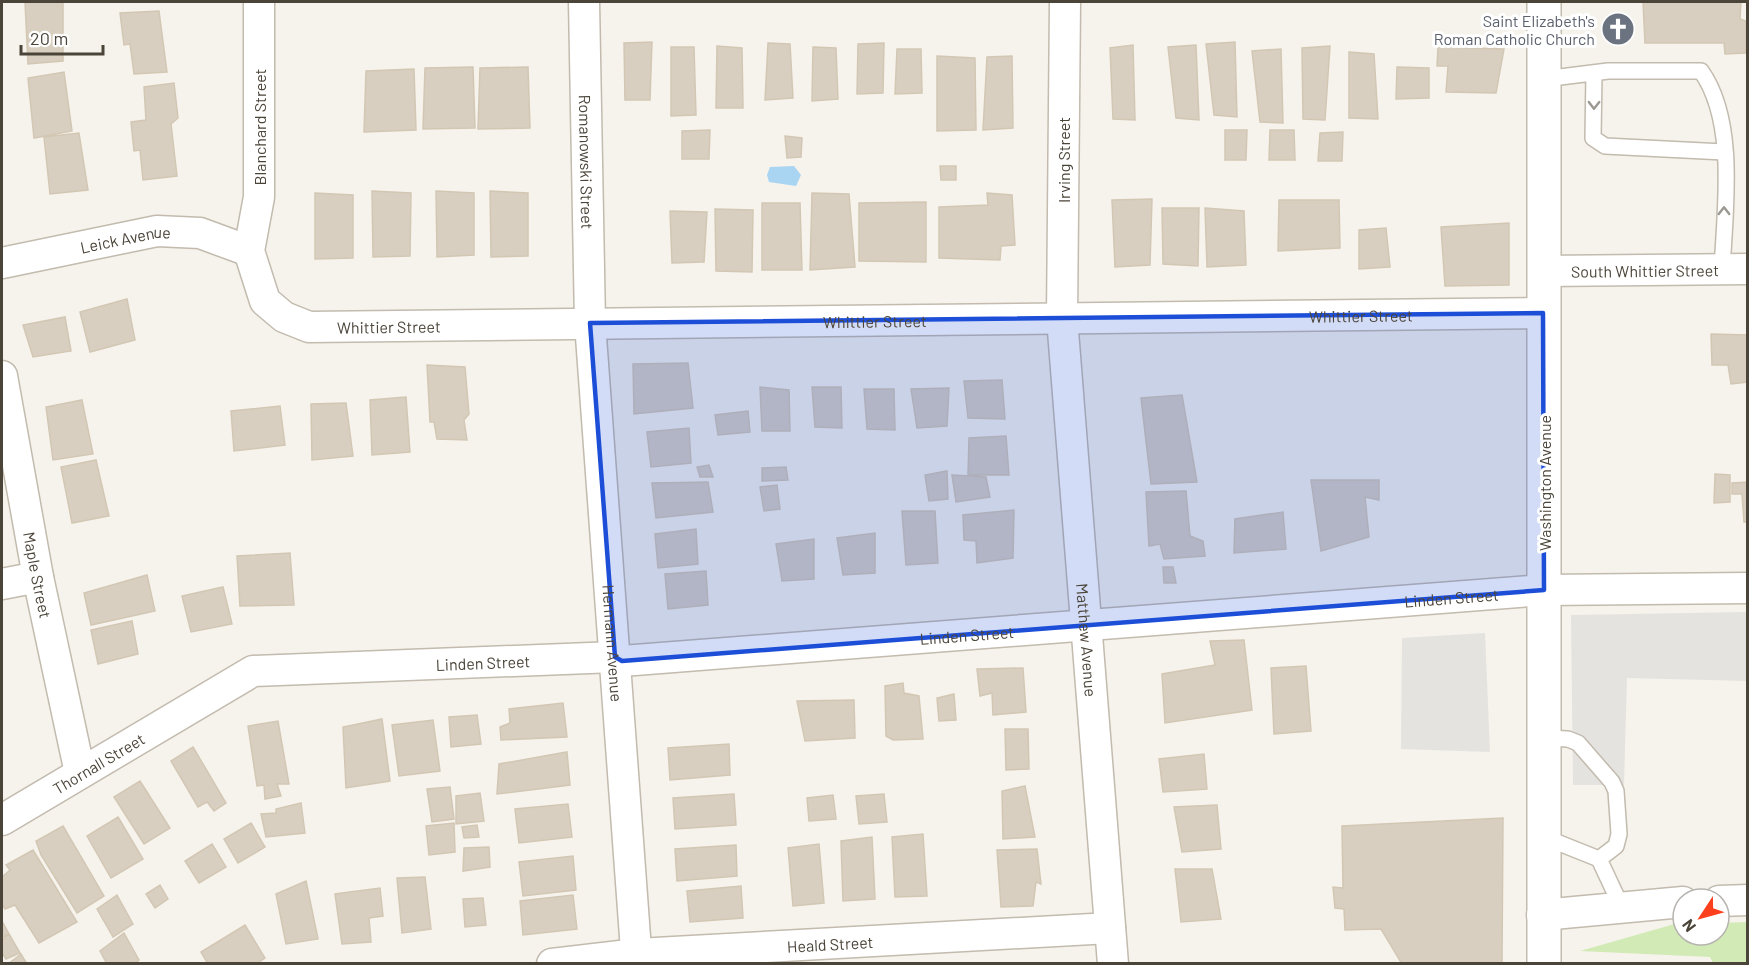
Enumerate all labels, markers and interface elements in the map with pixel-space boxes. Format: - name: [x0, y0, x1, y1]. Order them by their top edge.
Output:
- place label: Saint Elizabeth's Roman Catholic Church: [1434, 11, 1595, 48]
- church icon: Saint Elizabeth's Roman Catholic Church: [1600, 11, 1636, 47]
- scale bar: [21, 18, 104, 56]
- text: 20 m: [30, 27, 68, 49]
- street label: Blanchard Street: [250, 69, 269, 185]
- street label: Romanowski Street: [576, 94, 598, 229]
- one-way arrow: [1587, 101, 1600, 110]
- street label: Irving Street: [1054, 117, 1073, 203]
- one-way arrow: [1718, 207, 1730, 216]
- street label: Leick Avenue: [78, 221, 171, 256]
- street label: South Whittier Street: [1571, 260, 1719, 280]
- street label: Whittier Street: [1309, 305, 1413, 325]
- street label: Whittier Street: [823, 310, 927, 331]
- street label: Whittier Street: [337, 316, 441, 336]
- street label: Washington Avenue: [1535, 415, 1554, 551]
- street label: Maple Street: [21, 530, 56, 620]
- street label: Matthew Avenue: [1073, 583, 1101, 697]
- street label: Hermann Avenue: [600, 584, 627, 702]
- street label: Linden Street: [1403, 584, 1499, 610]
- street label: Linden Street: [919, 621, 1015, 648]
- street label: Linden Street: [435, 651, 531, 673]
- street label: Thornall Street: [49, 728, 148, 797]
- north arrow: [1671, 887, 1731, 947]
- text: N: [1678, 916, 1699, 936]
- street label: Heald Street: [786, 932, 874, 955]

